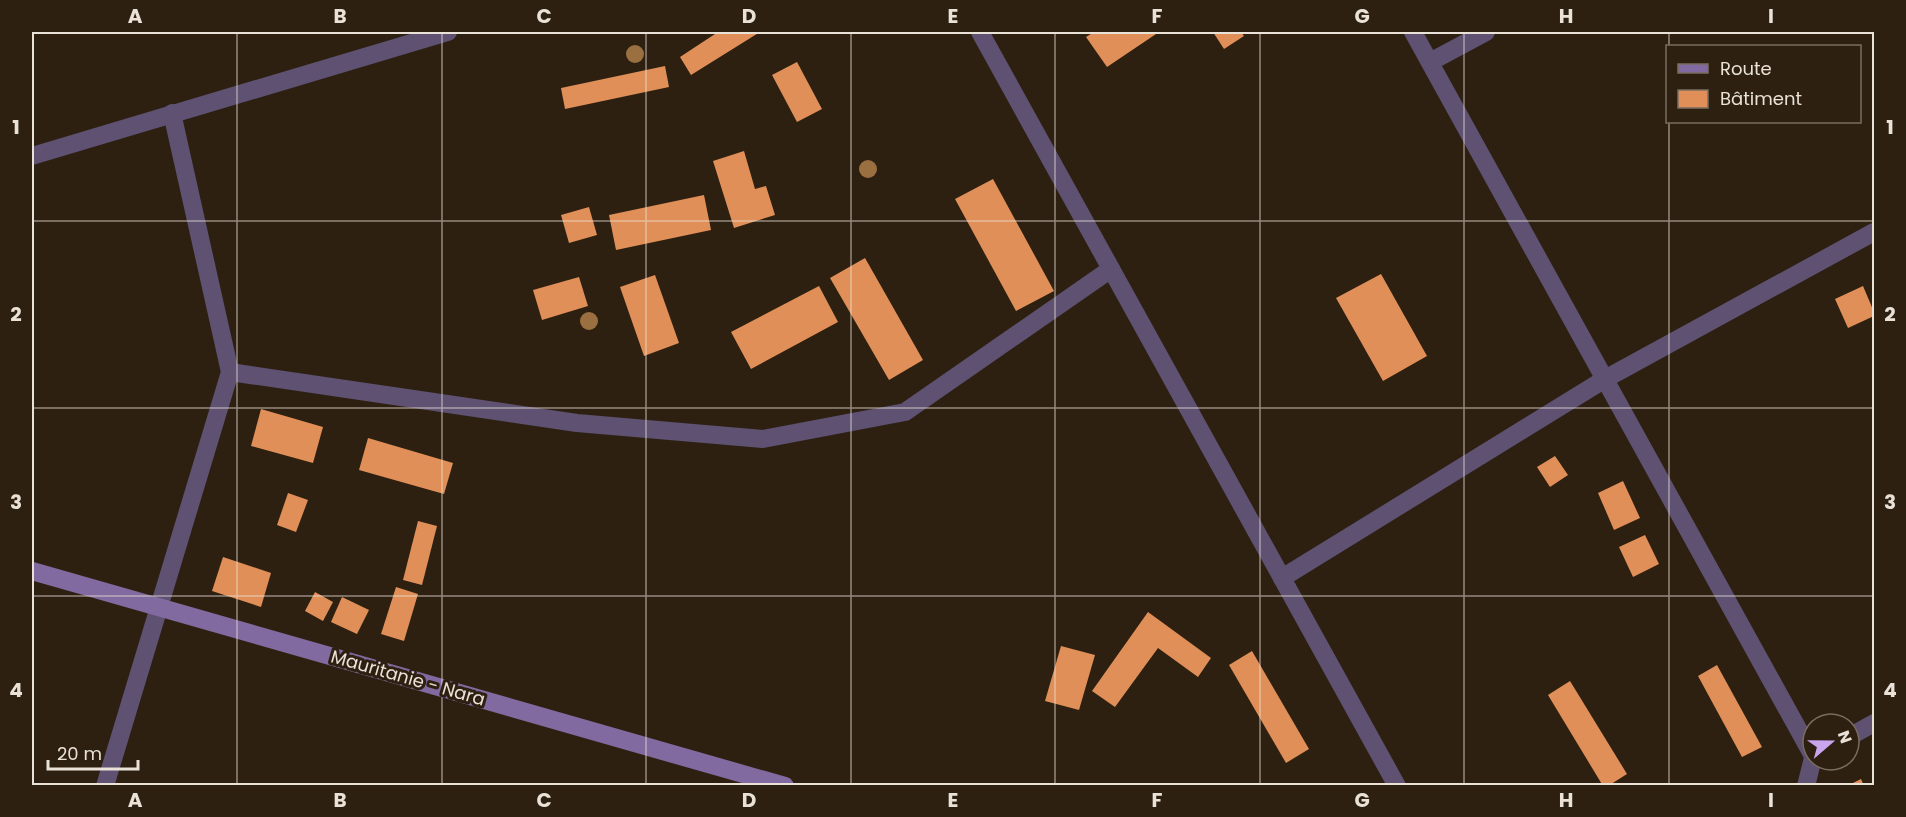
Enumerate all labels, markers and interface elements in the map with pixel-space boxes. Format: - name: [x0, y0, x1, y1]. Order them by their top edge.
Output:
- text: A: [128, 2, 143, 30]
- text: B: [333, 2, 347, 30]
- text: C: [536, 2, 552, 30]
- text: D: [742, 2, 756, 30]
- text: E: [948, 2, 958, 30]
- text: F: [1152, 2, 1163, 30]
- text: G: [1354, 2, 1370, 30]
- text: H: [1559, 2, 1573, 30]
- text: I: [1768, 2, 1774, 30]
- legend: [1666, 45, 1861, 123]
- text: Route: [1720, 56, 1772, 81]
- text: Bâtiment: [1720, 86, 1802, 111]
- text: 1: [12, 113, 20, 141]
- text: 1: [1886, 113, 1894, 141]
- text: 2: [10, 300, 22, 328]
- text: 2: [1884, 300, 1896, 328]
- text: 3: [10, 488, 22, 516]
- text: 3: [1884, 488, 1896, 516]
- street label: Mauritanie - Nara: [328, 644, 488, 712]
- text: 4: [9, 676, 23, 704]
- text: 4: [1883, 676, 1897, 704]
- north arrow: [1801, 712, 1861, 772]
- text: N: [1832, 727, 1857, 747]
- scale bar: [48, 733, 138, 771]
- text: 20 m: [57, 741, 102, 766]
- text: A: [128, 786, 143, 814]
- text: B: [333, 786, 347, 814]
- text: C: [536, 786, 552, 814]
- text: D: [742, 786, 756, 814]
- text: E: [948, 786, 958, 814]
- text: F: [1152, 786, 1163, 814]
- text: G: [1354, 786, 1370, 814]
- text: H: [1559, 786, 1573, 814]
- text: I: [1768, 786, 1774, 814]

